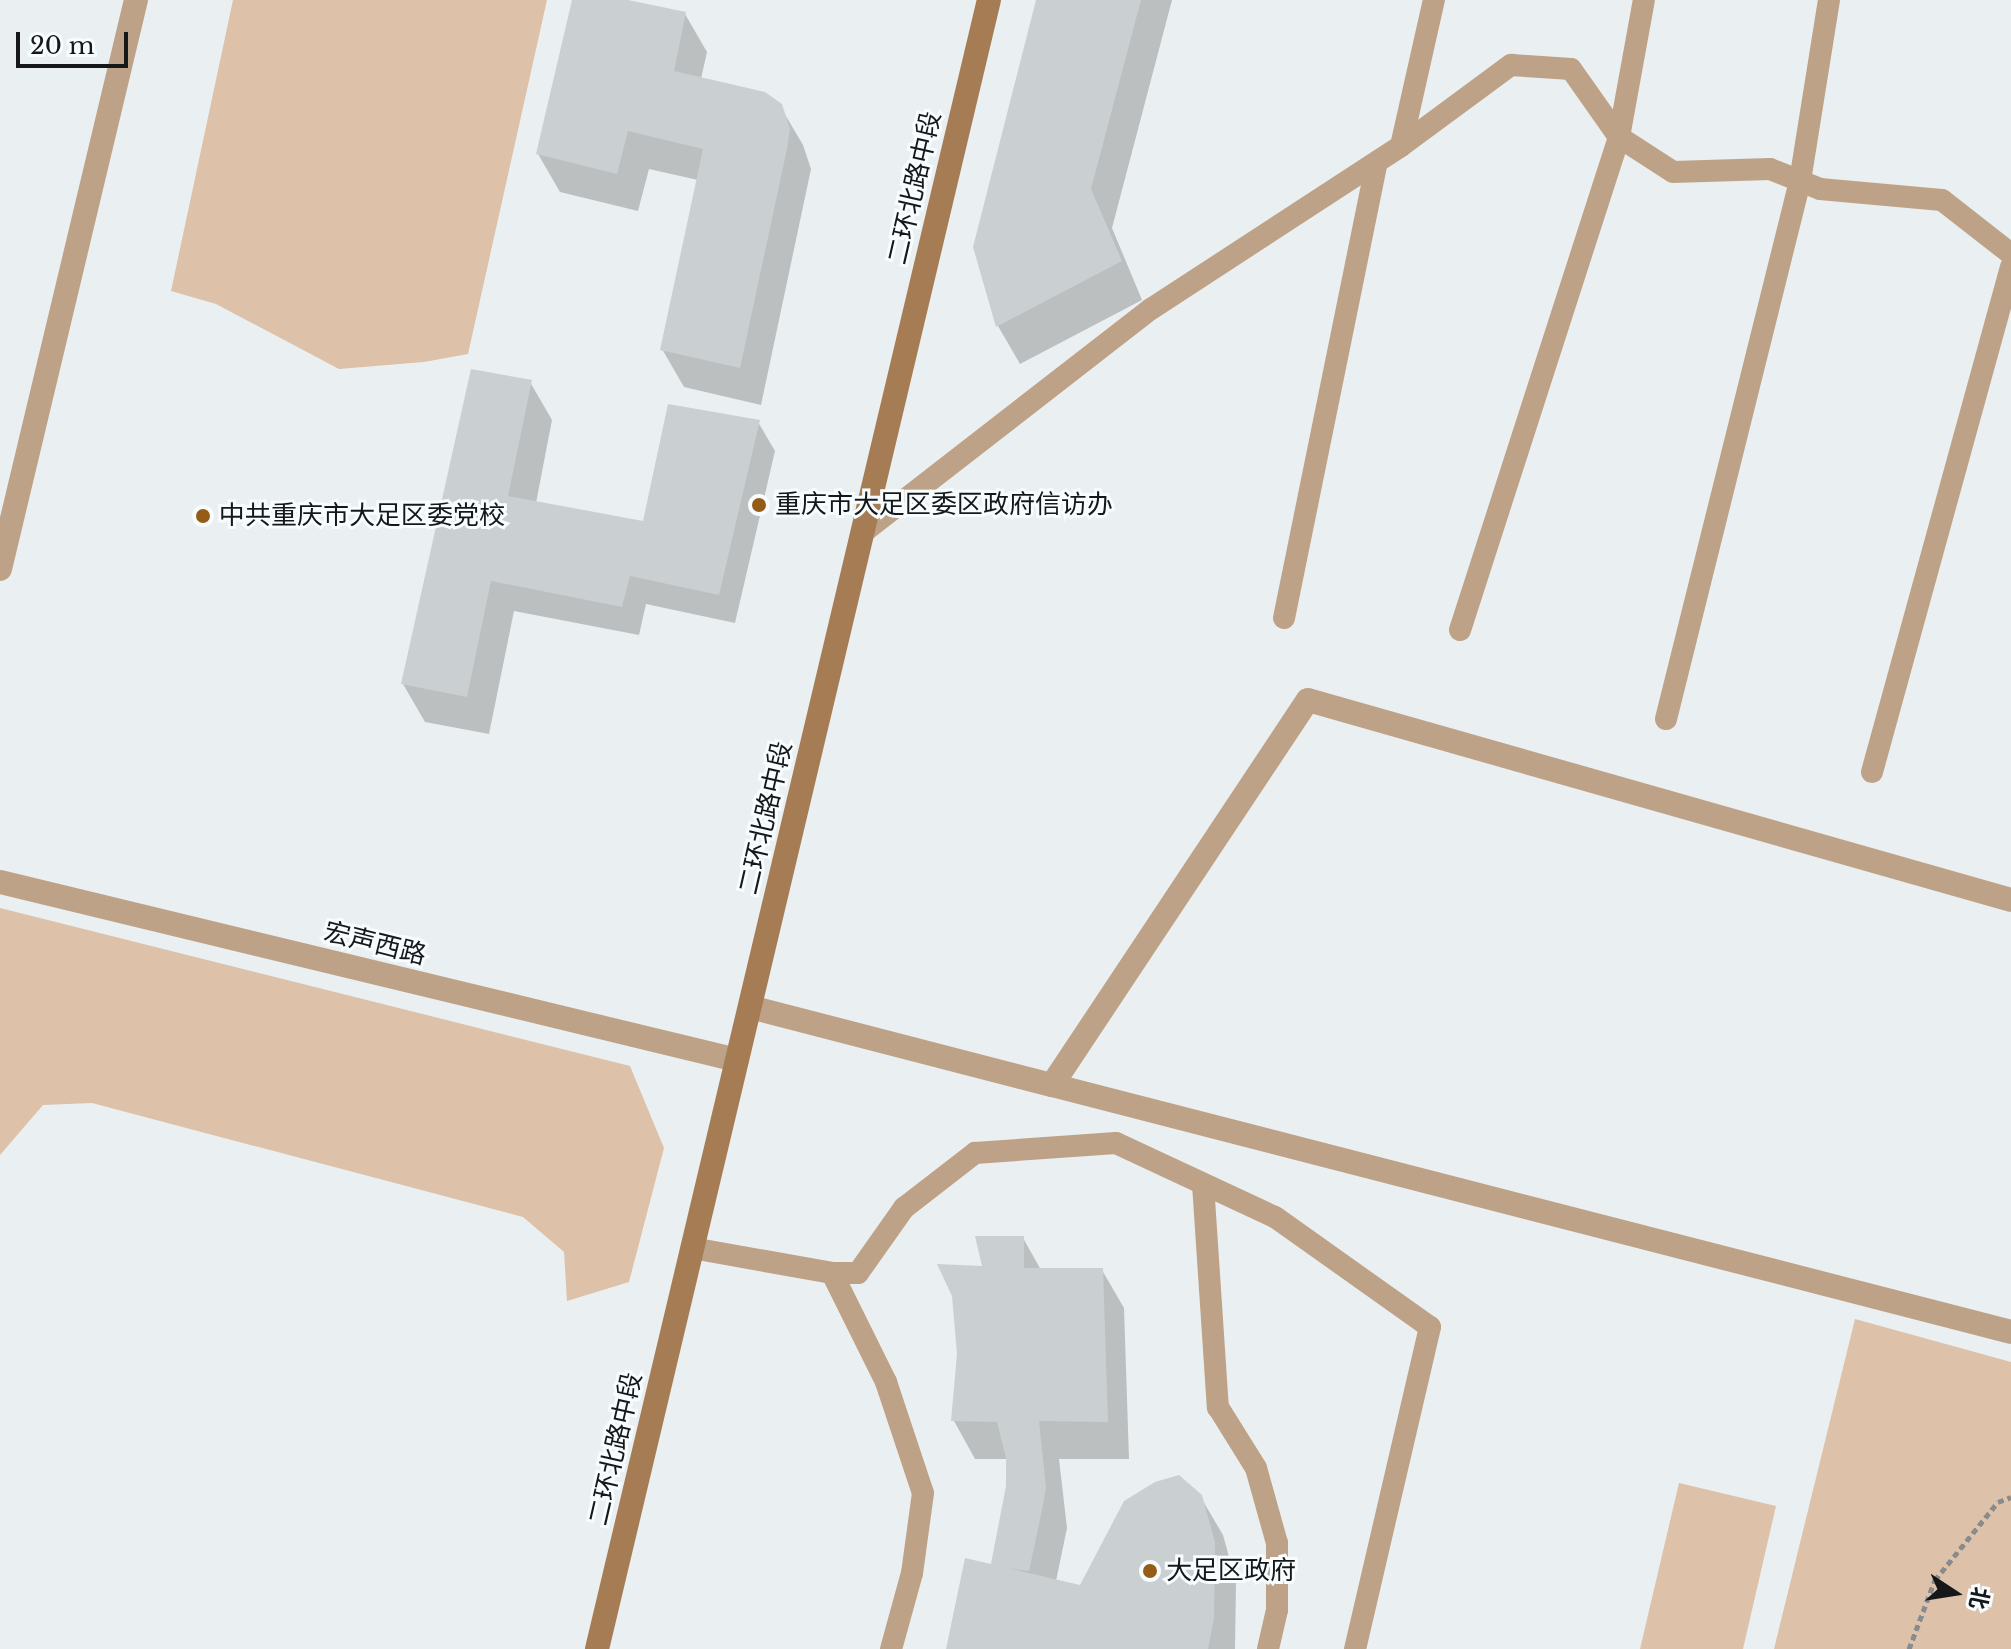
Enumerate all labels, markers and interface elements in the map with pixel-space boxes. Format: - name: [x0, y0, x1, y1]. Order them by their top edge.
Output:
- scale bar: [20, 16, 132, 66]
- text: 20 m: [30, 31, 95, 60]
- street label: 二环北路中段: [882, 108, 948, 268]
- place label: 重庆市大足区委区政府信访办: [775, 489, 1113, 521]
- marker: 重庆市大足区委区政府信访办: [750, 496, 768, 514]
- place label: 中共重庆市大足区委党校: [219, 500, 505, 532]
- marker: 中共重庆市大足区委党校: [194, 507, 212, 525]
- street label: 二环北路中段: [733, 738, 799, 898]
- street label: 宏声西路: [321, 916, 429, 972]
- street label: 二环北路中段: [583, 1369, 649, 1529]
- north arrow: [1915, 1553, 1995, 1633]
- place label: 大足区政府: [1166, 1555, 1296, 1587]
- marker: 大足区政府: [1141, 1562, 1159, 1580]
- text: 北: [1963, 1585, 1994, 1612]

